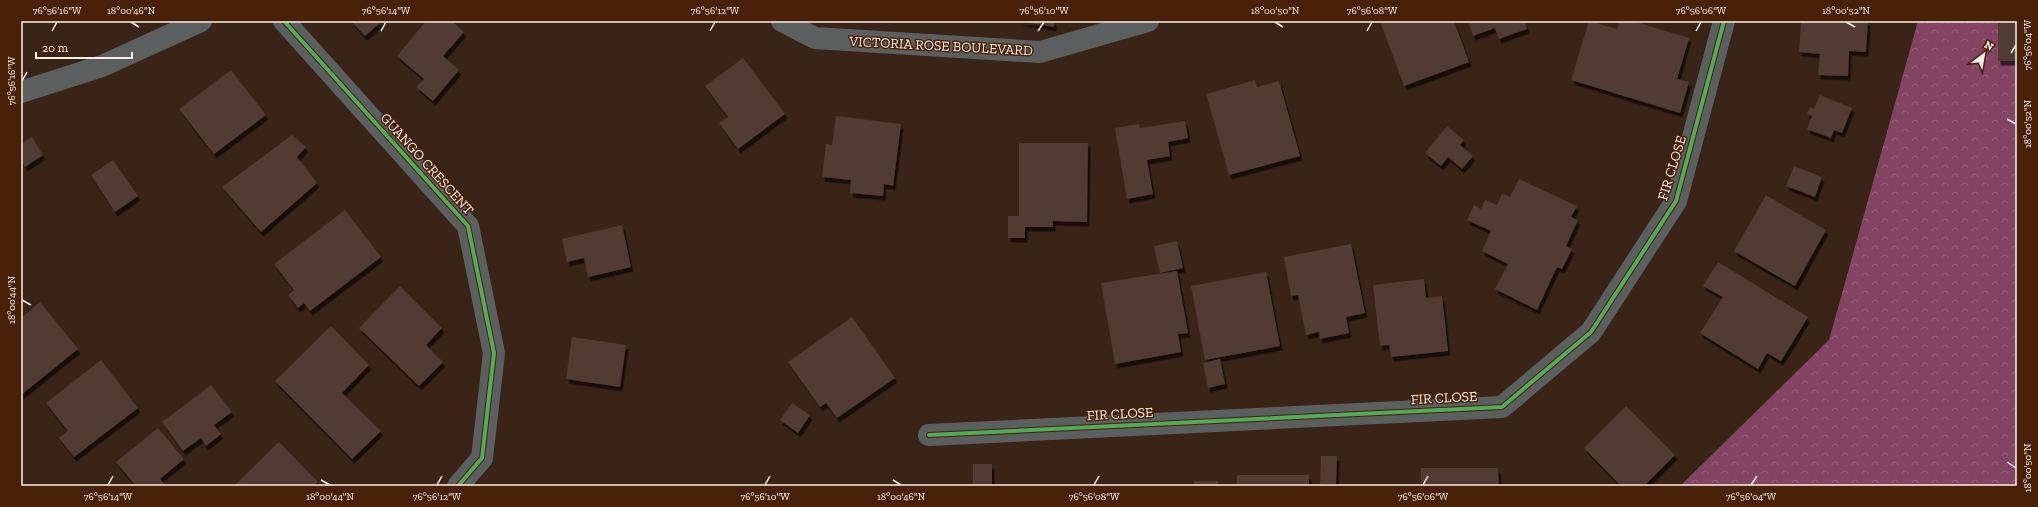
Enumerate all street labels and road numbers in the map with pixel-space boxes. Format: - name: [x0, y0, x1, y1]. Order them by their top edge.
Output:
- street label: VICTORIA ROSE BOULEVARD: [848, 33, 1033, 59]
- street label: GUANGO CRESCENT: [377, 110, 477, 219]
- street label: FIR CLOSE: [1654, 134, 1690, 202]
- street label: FIR CLOSE: [1410, 388, 1478, 408]
- street label: FIR CLOSE: [1086, 404, 1154, 424]

